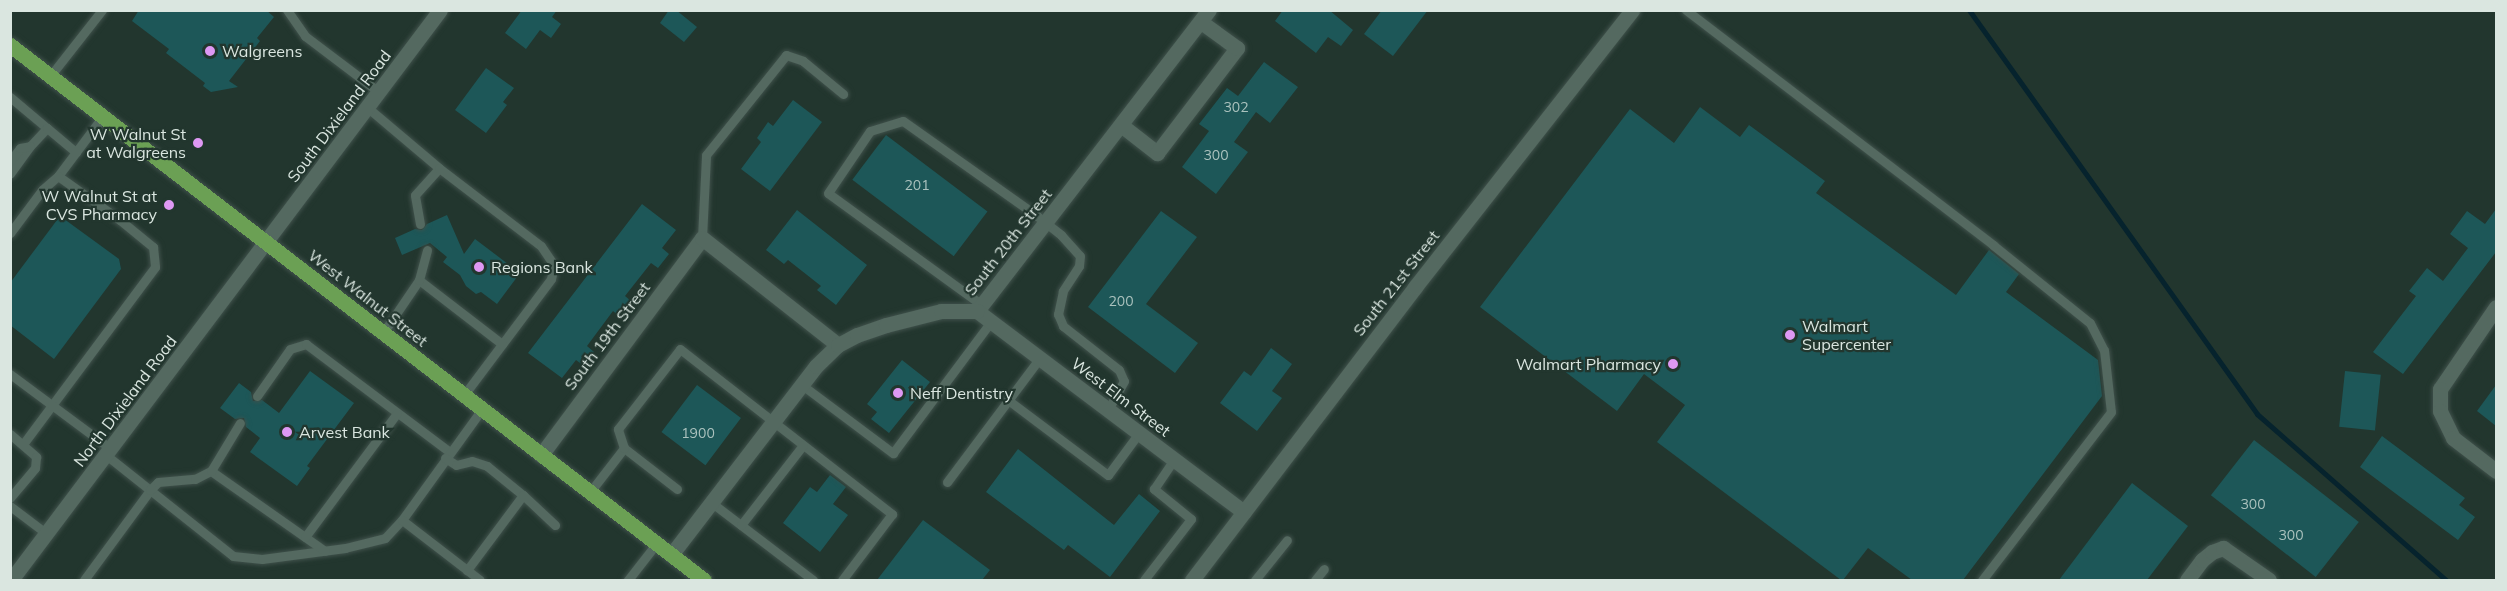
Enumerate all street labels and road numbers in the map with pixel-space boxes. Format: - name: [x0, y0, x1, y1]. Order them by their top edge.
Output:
- street label: South Dixieland Road: [283, 46, 395, 186]
- street label: South 20th Street: [960, 185, 1056, 299]
- street label: South 21st Street: [1349, 226, 1443, 340]
- street label: West Walnut Street: [305, 245, 431, 351]
- street label: South 19th Street: [560, 278, 654, 394]
- street label: North Dixieland Road: [69, 332, 181, 470]
- street label: West Elm Street: [1068, 354, 1174, 440]

